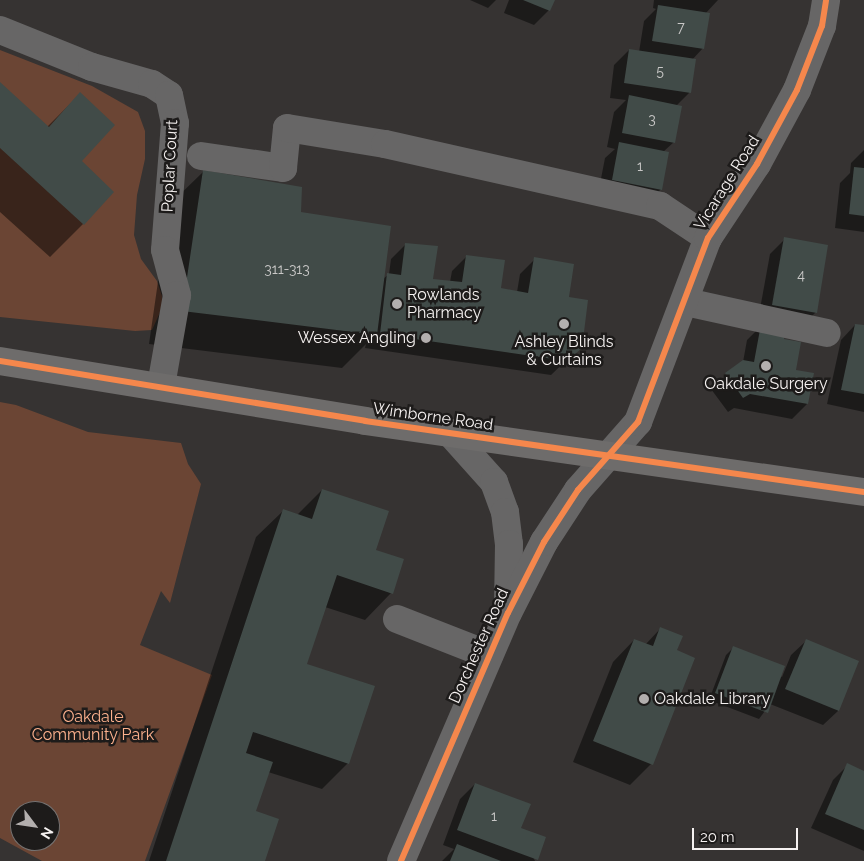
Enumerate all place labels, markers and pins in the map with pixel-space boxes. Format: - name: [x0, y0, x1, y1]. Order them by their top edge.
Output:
- place label: Rowlands Pharmacy: [407, 285, 481, 323]
- marker: Rowlands Pharmacy: [391, 298, 403, 310]
- marker: Ashley Blinds & Curtains: [558, 318, 570, 330]
- place label: Wessex Angling: [297, 328, 416, 348]
- marker: Wessex Angling: [420, 332, 432, 344]
- place label: Ashley Blinds & Curtains: [514, 332, 614, 370]
- marker: Oakdale Surgery: [760, 360, 772, 372]
- place label: Oakdale Surgery: [704, 374, 828, 394]
- place label: Oakdale Library: [654, 689, 771, 709]
- marker: Oakdale Library: [638, 693, 650, 705]

